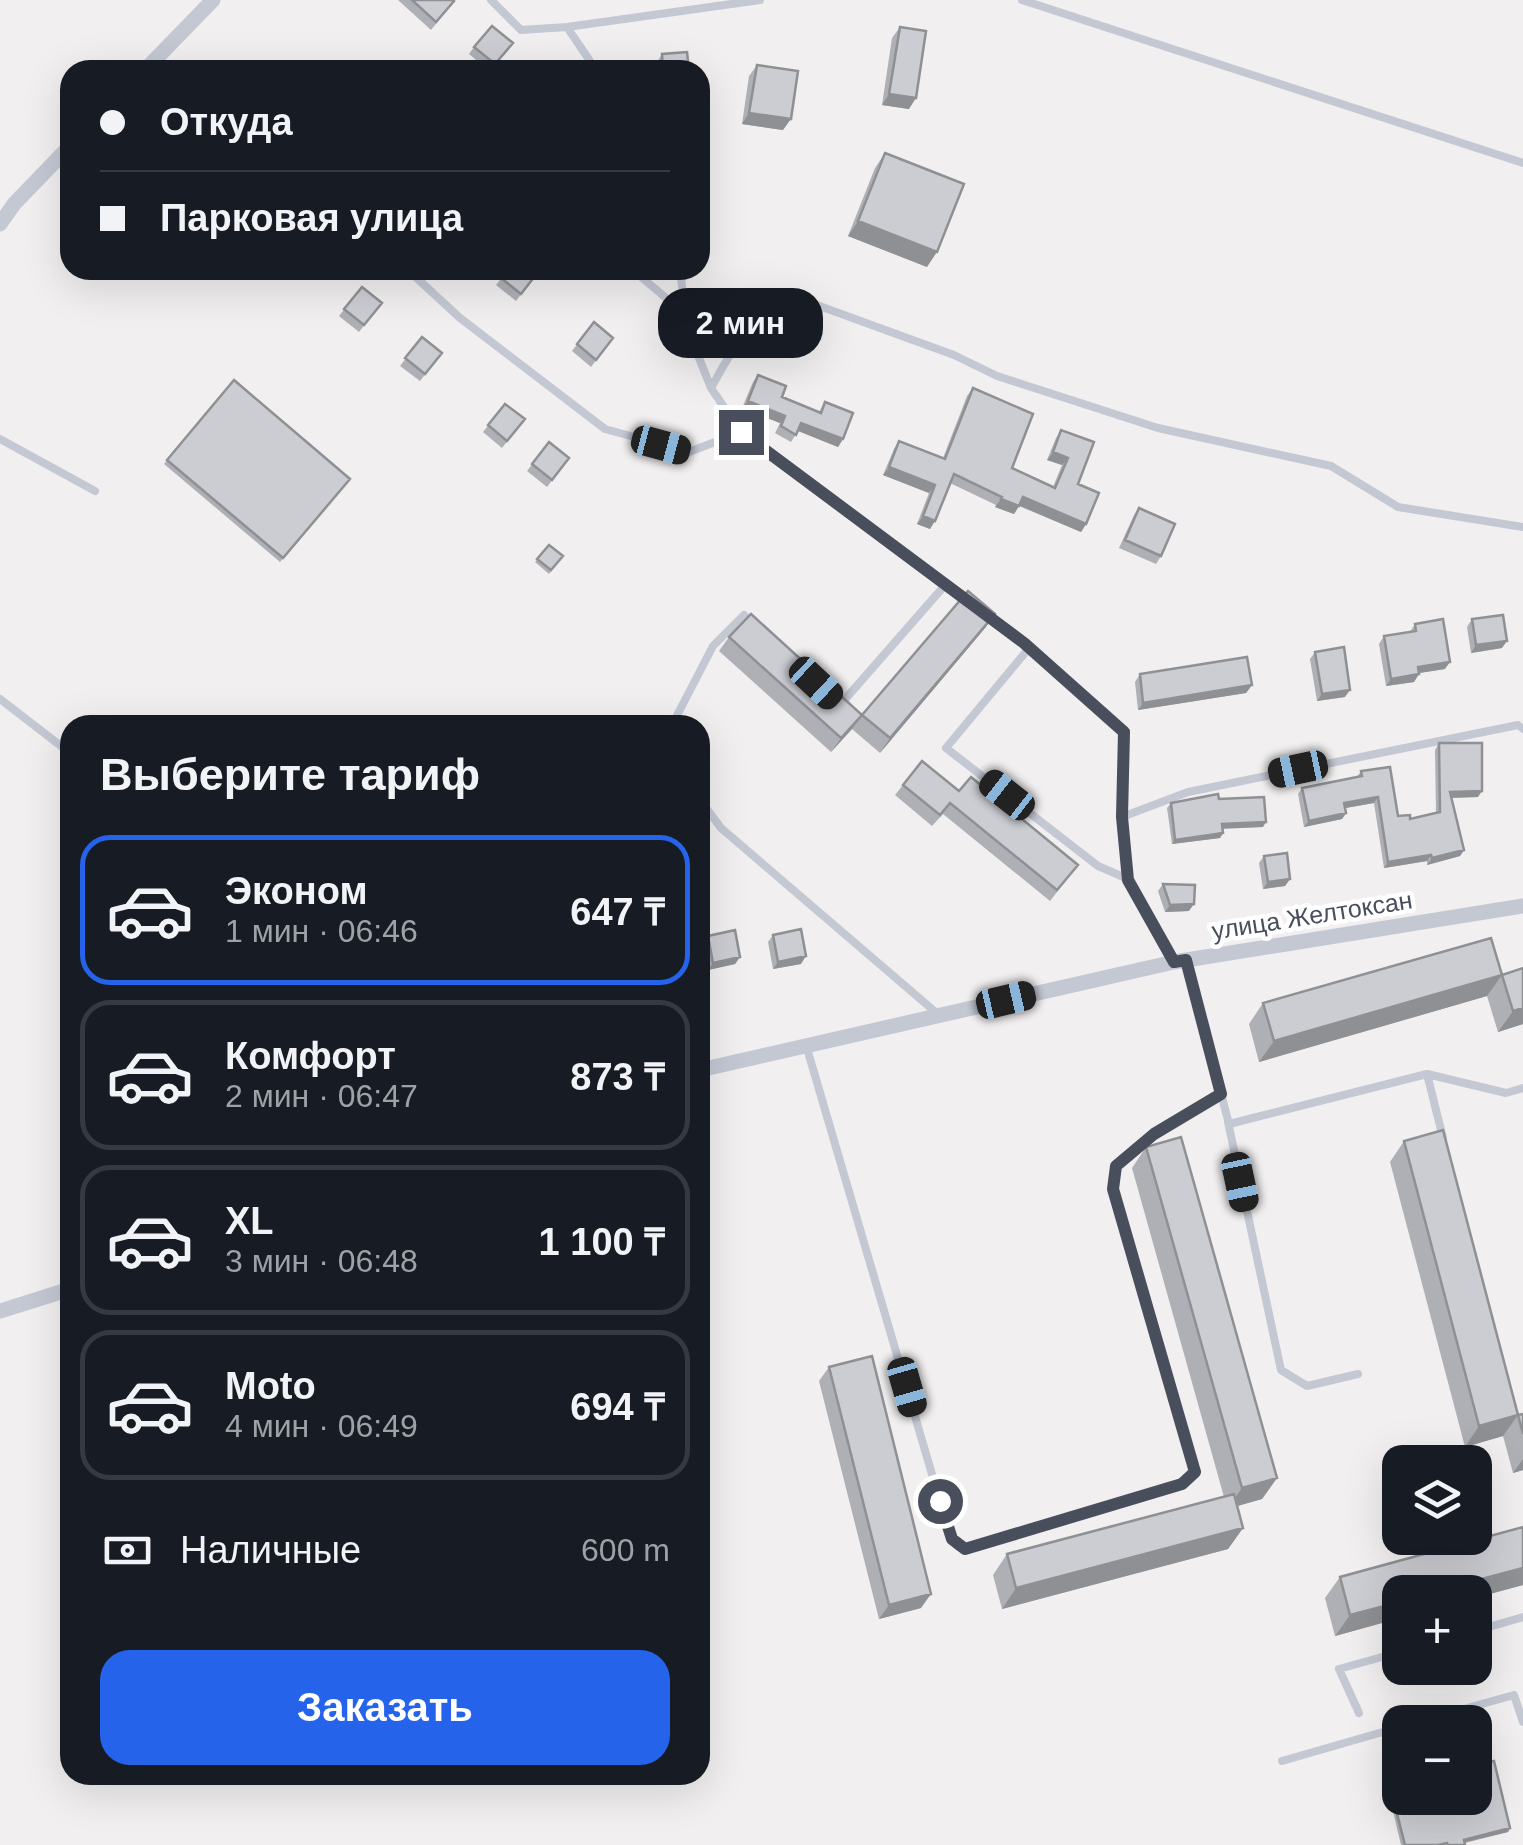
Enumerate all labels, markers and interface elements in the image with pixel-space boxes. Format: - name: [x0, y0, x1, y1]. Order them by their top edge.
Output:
- text: Откуда: [160, 101, 293, 143]
- text: Парковая улица: [160, 197, 463, 239]
- callout: 2 мин: [658, 287, 824, 357]
- text: 2 мин: [696, 305, 785, 341]
- route end: [719, 410, 764, 455]
- car: [628, 423, 694, 467]
- car: [784, 652, 848, 714]
- car: [1266, 748, 1330, 790]
- text: Выберите тариф: [100, 749, 480, 800]
- car: [974, 765, 1040, 825]
- icon: car: [105, 865, 195, 955]
- text: Эконом: [225, 870, 368, 912]
- street label: улица Желтоксан: [1210, 885, 1414, 945]
- text: 647 ₸: [570, 891, 665, 933]
- text: 1 мин · 06:46: [225, 913, 418, 949]
- car: [973, 979, 1039, 1021]
- icon: car: [105, 1030, 195, 1120]
- text: Комфорт: [225, 1035, 396, 1077]
- text: 873 ₸: [570, 1056, 665, 1098]
- text: 2 мин · 06:47: [225, 1078, 418, 1114]
- car: [1219, 1150, 1261, 1214]
- icon: car: [105, 1195, 195, 1285]
- text: XL: [225, 1200, 274, 1242]
- text: 1 100 ₸: [539, 1221, 665, 1263]
- text: 3 мин · 06:48: [225, 1243, 418, 1279]
- car: [884, 1354, 930, 1420]
- icon: car: [105, 1360, 195, 1450]
- text: Moto: [225, 1365, 316, 1407]
- text: 694 ₸: [570, 1386, 665, 1428]
- text: 4 мин · 06:49: [225, 1408, 418, 1444]
- map controls: [1382, 1445, 1492, 1815]
- button: layers: [1382, 1445, 1492, 1555]
- route start: [918, 1479, 963, 1524]
- icon: cash: [100, 1523, 155, 1578]
- text: Наличные: [180, 1529, 361, 1571]
- text: 600 m: [581, 1532, 670, 1568]
- button: +: [1382, 1575, 1492, 1685]
- button: Заказать: [100, 1650, 670, 1765]
- button: −: [1382, 1705, 1492, 1815]

